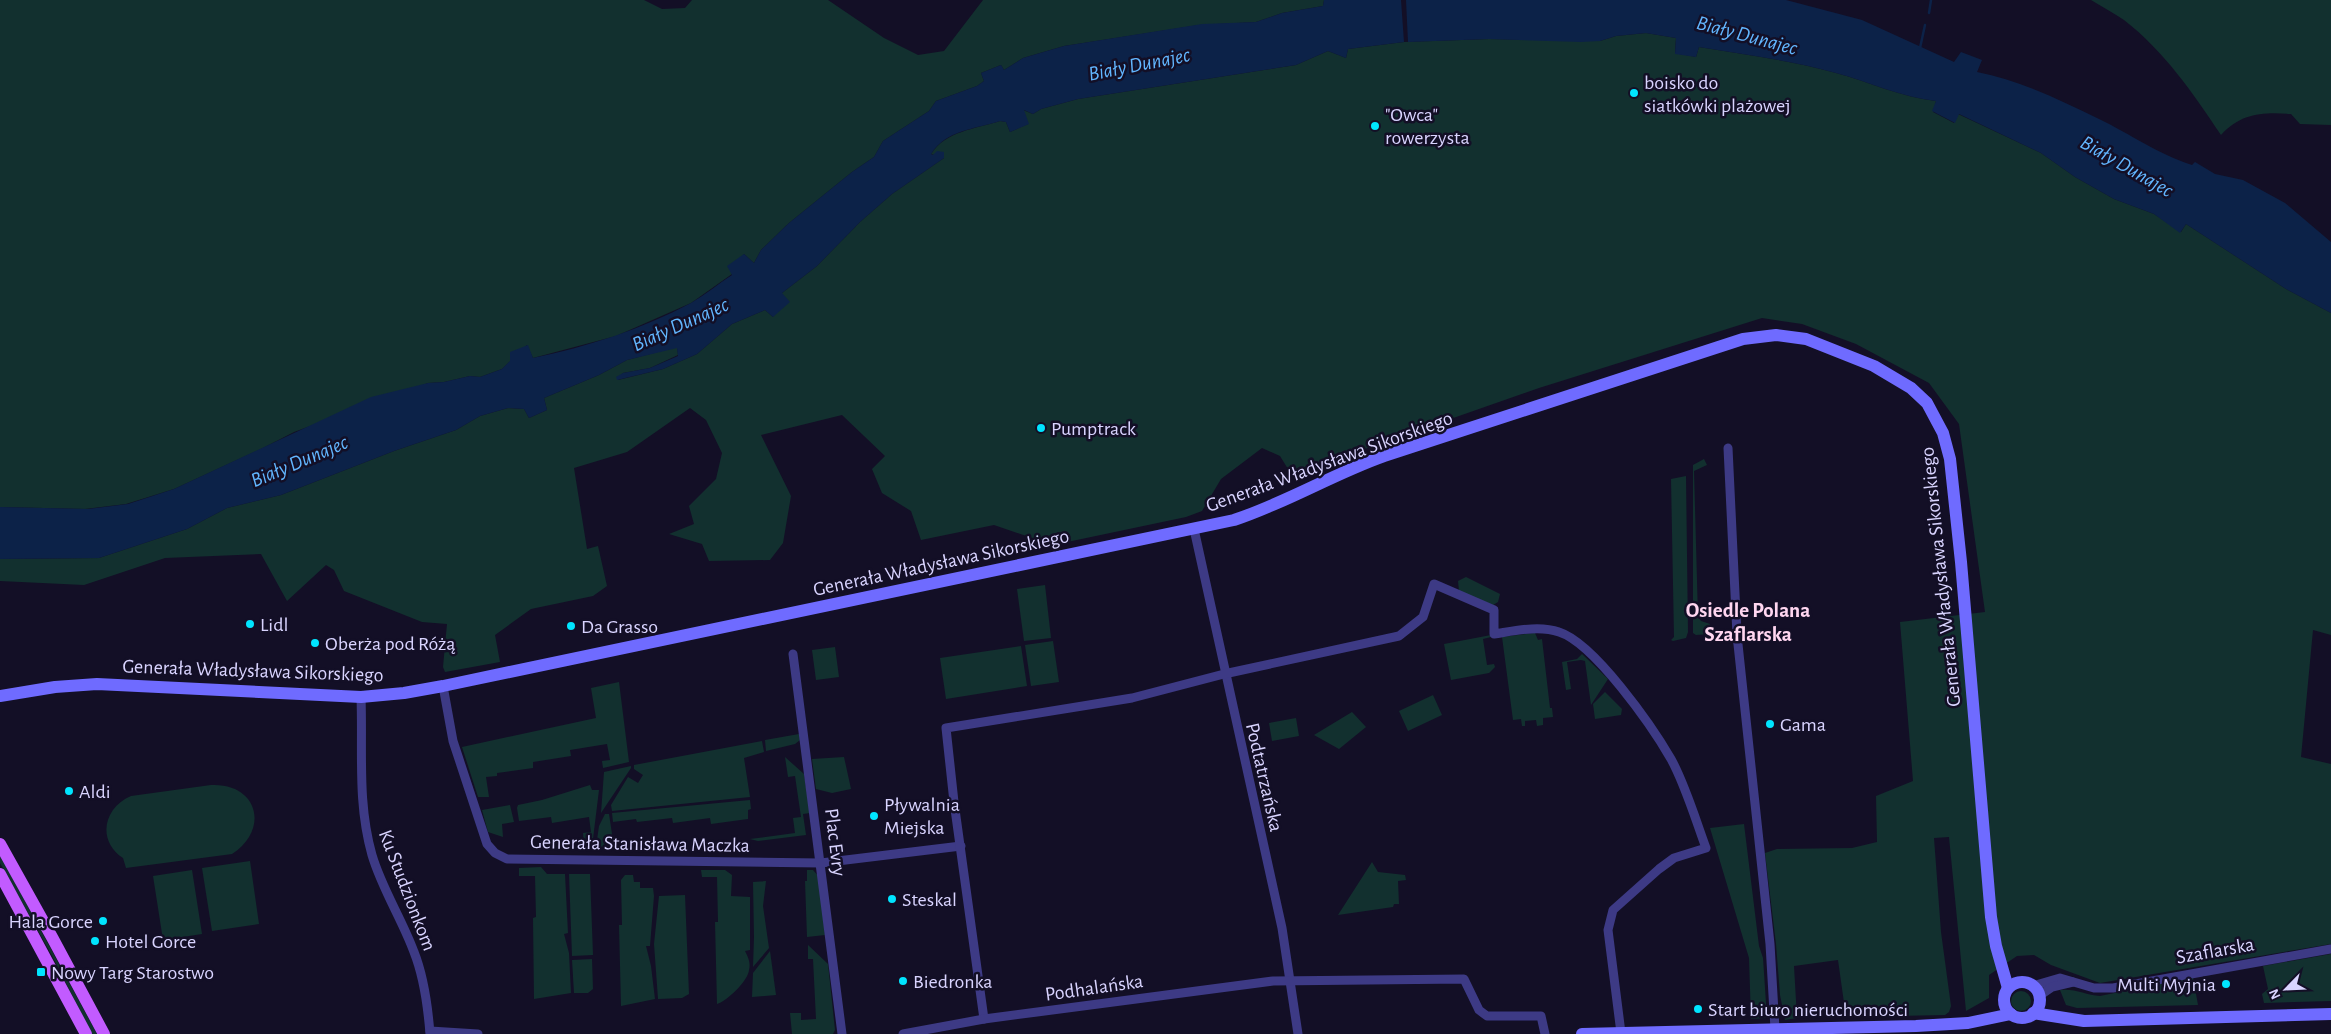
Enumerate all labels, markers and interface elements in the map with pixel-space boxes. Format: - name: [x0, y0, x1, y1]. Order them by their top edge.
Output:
- water label: Biały Dunajec: [1694, 12, 1800, 59]
- water label: Biały Dunajec: [1086, 44, 1193, 85]
- place label: boisko do siatkówki plażowej: [1644, 73, 1791, 116]
- marker: boisko do siatkówki plażowej: [1628, 87, 1640, 99]
- place label: "Owca" rowerzysta: [1385, 105, 1470, 148]
- marker: "Owca" rowerzysta: [1369, 120, 1381, 132]
- water label: Biały Dunajec: [2077, 132, 2177, 202]
- water label: Biały Dunajec: [629, 293, 732, 355]
- street label: Generała Władysława Sikorskiego: [1203, 408, 1455, 516]
- place label: Pumptrack: [1051, 419, 1136, 439]
- marker: Pumptrack: [1035, 422, 1047, 434]
- water label: Biały Dunajec: [248, 431, 352, 491]
- street label: Generała Władysława Sikorskiego: [1917, 446, 1965, 708]
- street label: Generała Władysława Sikorskiego: [811, 526, 1071, 600]
- district label: Osiedle Polana Szaflarska: [1686, 600, 1810, 645]
- place label: Lidl: [260, 615, 288, 635]
- place label: Da Grasso: [581, 617, 658, 637]
- marker: Lidl: [244, 618, 256, 630]
- marker: Da Grasso: [565, 620, 577, 632]
- place label: Oberża pod Różą: [325, 634, 456, 654]
- marker: Oberża pod Różą: [309, 637, 321, 649]
- street label: Generała Władysława Sikorskiego: [122, 656, 384, 686]
- place label: Gama: [1780, 715, 1826, 735]
- marker: Gama: [1764, 718, 1776, 730]
- street label: Podtatrzańska: [1242, 721, 1286, 834]
- place label: Aldi: [79, 782, 111, 802]
- marker: Aldi: [63, 785, 75, 797]
- place label: Pływalnia Miejska: [884, 795, 960, 838]
- street label: Plac Evry: [821, 807, 849, 878]
- marker: Pływalnia Miejska: [868, 810, 880, 822]
- street label: Ku Studzionkom: [375, 827, 439, 954]
- street label: Generała Stanisława Maczka: [530, 832, 750, 856]
- place label: Steskal: [902, 890, 957, 910]
- marker: Steskal: [886, 893, 898, 905]
- place label: Hala Gorce: [8, 912, 93, 932]
- marker: Hala Gorce: [97, 915, 109, 927]
- place label: Hotel Gorce: [105, 932, 196, 952]
- street label: Szaflarska: [2175, 934, 2256, 968]
- marker: Hotel Gorce: [89, 935, 101, 947]
- place label: Nowy Targ Starostwo: [51, 963, 214, 983]
- north arrow: [2261, 964, 2311, 1014]
- marker: Nowy Targ Starostwo: [35, 966, 47, 978]
- street label: Podhalańska: [1044, 971, 1145, 1005]
- place label: Biedronka: [913, 972, 993, 992]
- marker: Biedronka: [897, 975, 909, 987]
- place label: Multi Myjnia: [2117, 975, 2216, 995]
- marker: Multi Myjnia: [2220, 978, 2232, 990]
- text: N: [2267, 987, 2283, 1001]
- place label: Start biuro nieruchomości: [1708, 1000, 1908, 1020]
- marker: Start biuro nieruchomości: [1692, 1003, 1704, 1015]

